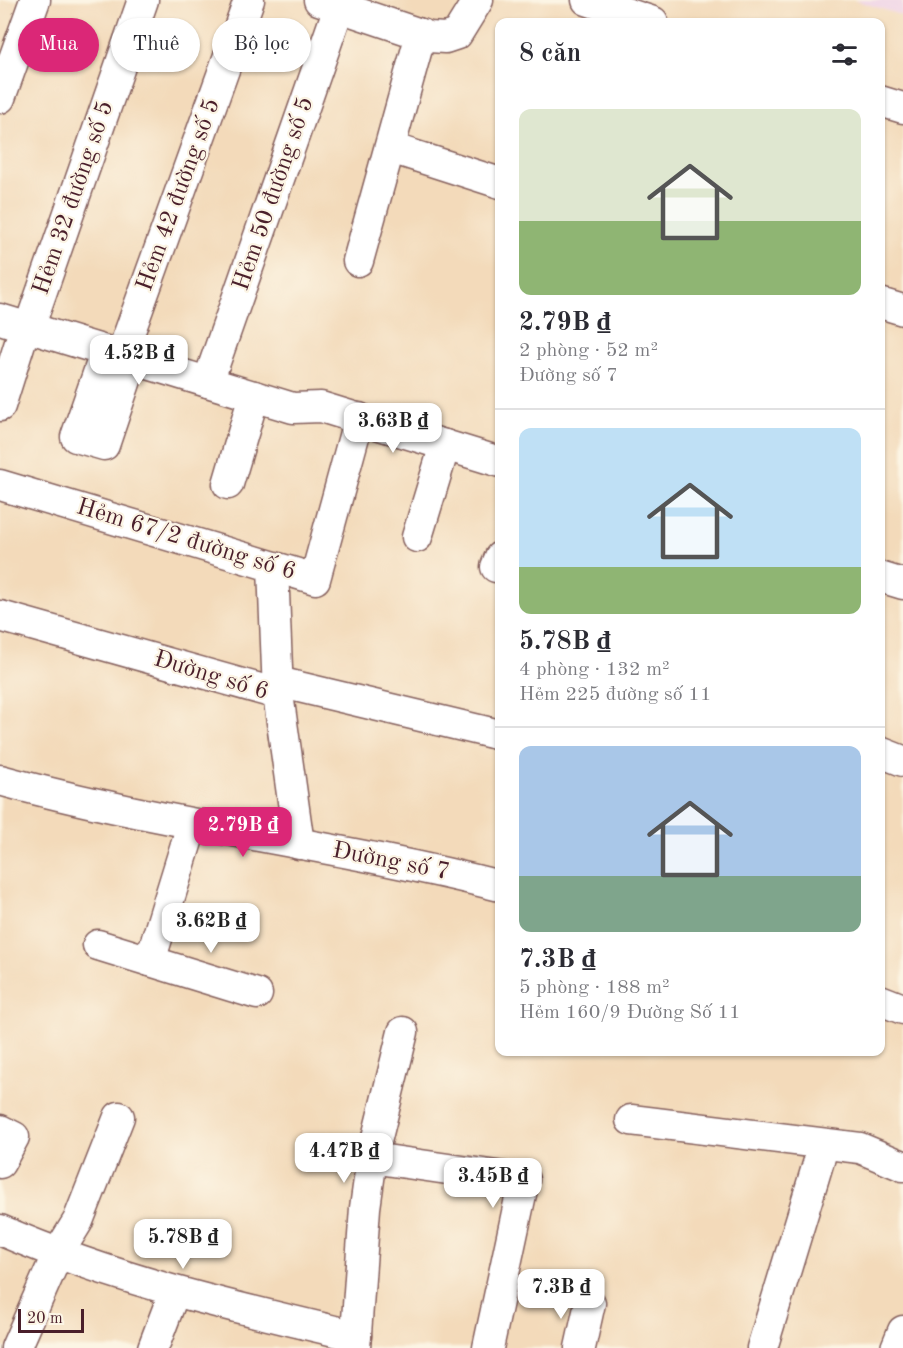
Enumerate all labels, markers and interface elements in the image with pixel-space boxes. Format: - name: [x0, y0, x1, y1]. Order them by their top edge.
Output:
- chip: Mua: [18, 18, 99, 72]
- chip: Thuê: [111, 18, 200, 72]
- chip: Bộ lọc: [212, 18, 311, 72]
- icon: filters: [828, 38, 861, 71]
- text: 8 căn: [519, 41, 581, 67]
- street label: Hẻm 50 đường số 5: [229, 94, 318, 294]
- street label: Hẻm 42 đường số 5: [132, 95, 225, 295]
- street label: Hẻm 32 đường số 5: [29, 98, 118, 298]
- icon: home: [636, 148, 744, 256]
- text: 2.79B ₫: [519, 310, 611, 336]
- pin: 4.52B ₫: [84, 335, 194, 386]
- text: 2 phòng · 52 m²: [519, 341, 658, 361]
- text: 4.52B ₫: [104, 344, 174, 364]
- text: Đường số 7: [519, 366, 618, 386]
- pin: 3.63B ₫: [338, 403, 448, 454]
- text: 3.63B ₫: [358, 412, 428, 432]
- icon: home: [636, 467, 744, 575]
- street label: Hẻm 67/2 đường số 6: [74, 494, 299, 585]
- text: 5.78B ₫: [519, 629, 611, 655]
- street label: Đường số 6: [151, 646, 272, 705]
- text: 4 phòng · 132 m²: [519, 660, 670, 680]
- text: Hẻm 225 đường số 11: [519, 685, 711, 705]
- icon: home: [636, 785, 744, 893]
- pin: 2.79B ₫: [188, 807, 298, 858]
- text: 2.79B ₫: [208, 816, 278, 836]
- street label: Đường số 7: [330, 838, 452, 885]
- pin: 3.62B ₫: [156, 903, 266, 954]
- text: 3.62B ₫: [176, 912, 246, 932]
- text: 7.3B ₫: [519, 947, 596, 973]
- text: 5 phòng · 188 m²: [519, 978, 670, 998]
- text: Hẻm 160/9 Đường Số 11: [519, 1003, 741, 1023]
- pin: 4.47B ₫: [289, 1133, 399, 1184]
- text: 4.47B ₫: [309, 1142, 379, 1162]
- pin: 3.45B ₫: [438, 1158, 548, 1209]
- text: 3.45B ₫: [458, 1167, 528, 1187]
- pin: 5.78B ₫: [128, 1219, 238, 1270]
- text: 5.78B ₫: [148, 1228, 218, 1248]
- pin: 7.3B ₫: [512, 1269, 610, 1320]
- text: 7.3B ₫: [532, 1278, 590, 1298]
- scale bar: [18, 1306, 84, 1334]
- text: 20 m: [27, 1311, 63, 1327]

